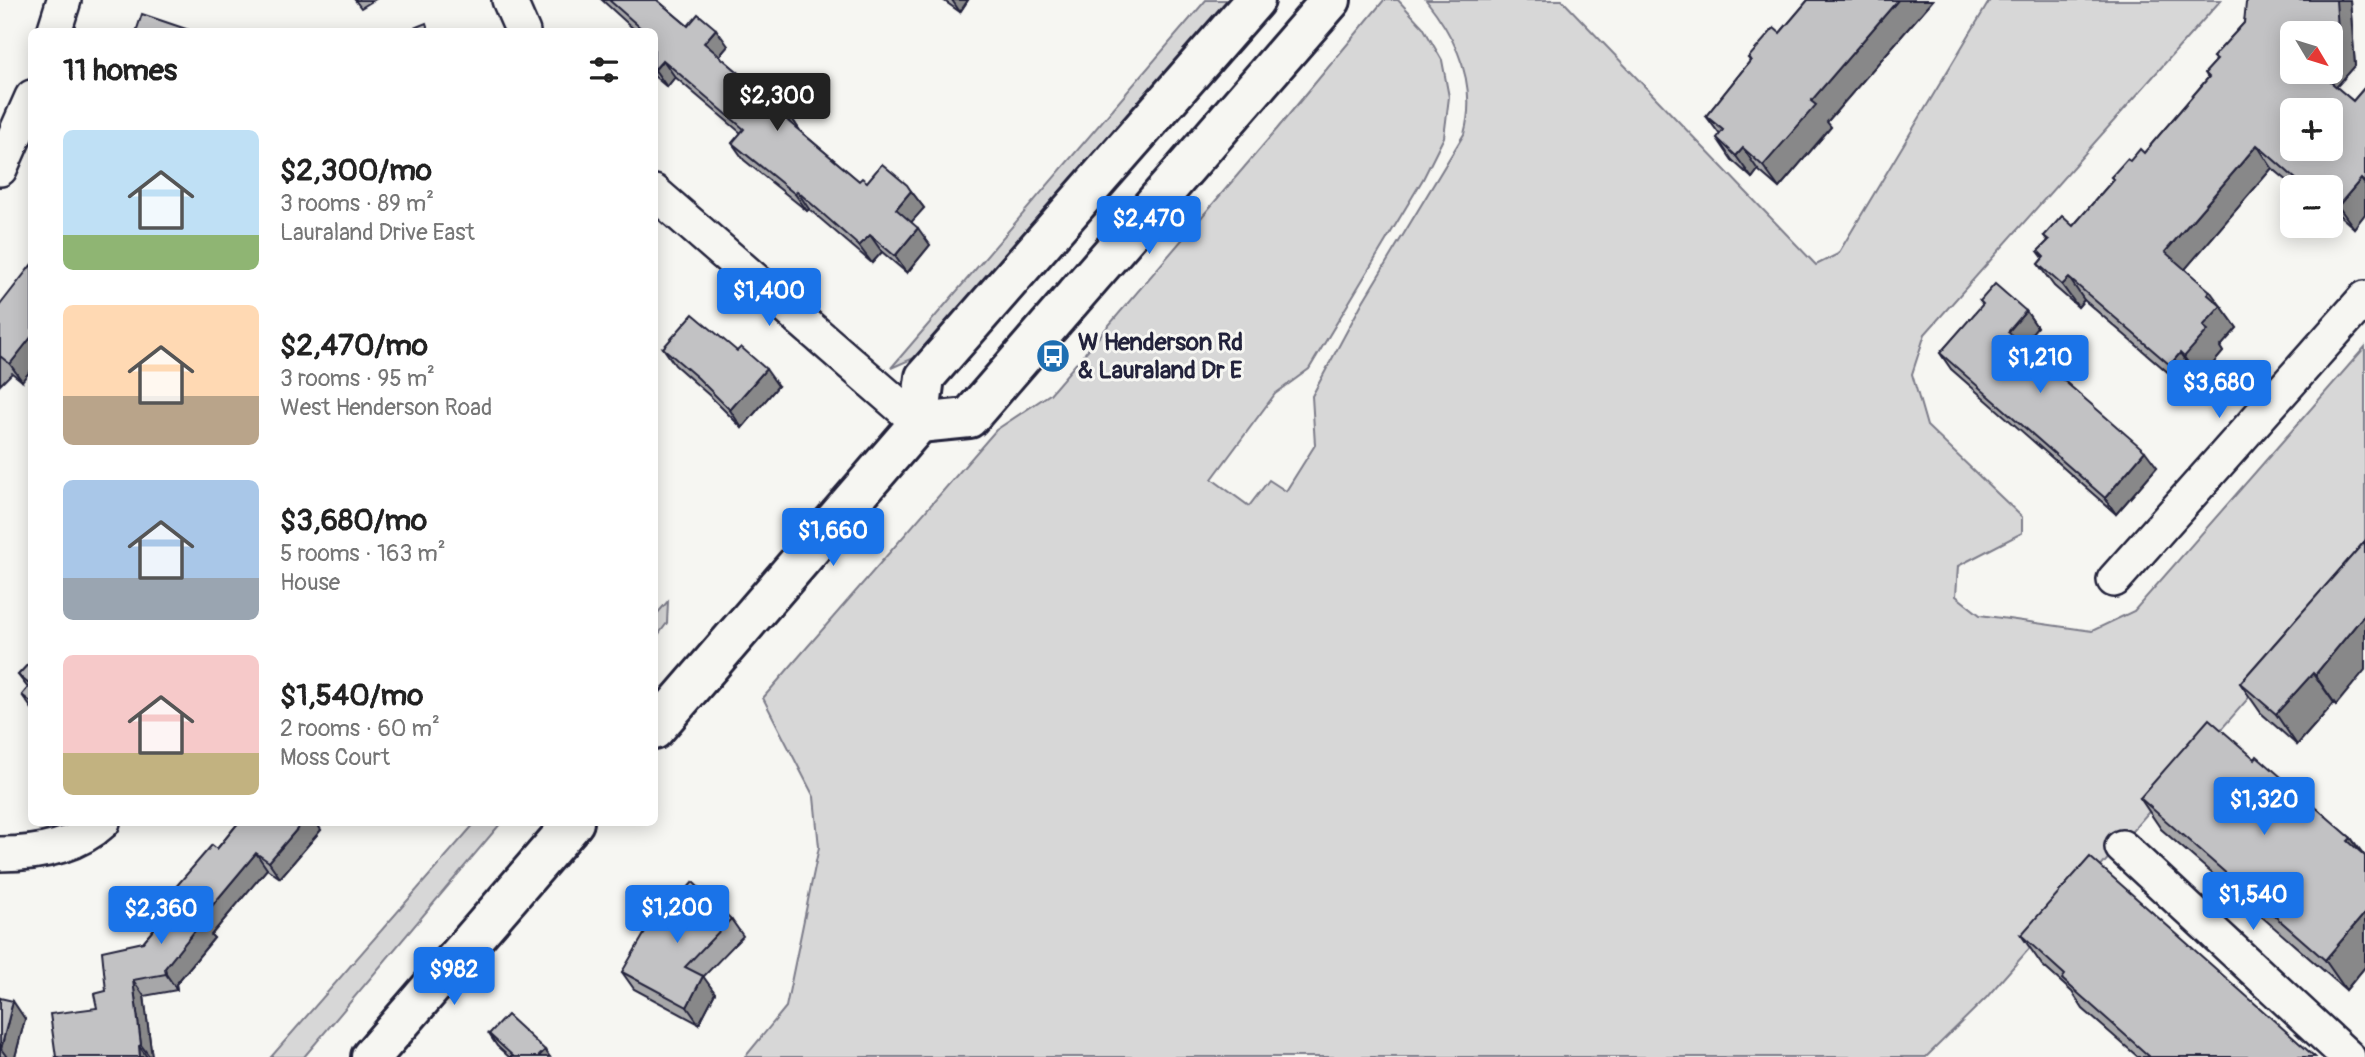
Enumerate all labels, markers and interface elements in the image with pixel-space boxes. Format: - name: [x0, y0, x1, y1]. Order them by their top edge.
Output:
- north arrow: [2280, 21, 2343, 84]
- map controls: [2280, 21, 2343, 238]
- icon: filters: [585, 51, 623, 89]
- text: 11 homes: [63, 52, 177, 89]
- pin: $2,300: [720, 74, 834, 133]
- text: $2,300: [739, 81, 815, 110]
- button: +: [2280, 98, 2343, 161]
- text: $2,300/mo: [280, 152, 432, 189]
- icon: home: [119, 158, 203, 242]
- button: −: [2280, 175, 2343, 238]
- text: 3 rooms · 89 m²: [280, 189, 434, 218]
- pin: $2,470: [1092, 196, 1206, 256]
- text: $2,470: [1113, 204, 1185, 233]
- text: Lauraland Drive East: [280, 218, 475, 247]
- pin: $1,400: [712, 268, 826, 328]
- text: $1,400: [733, 276, 805, 305]
- text: $2,470/mo: [280, 327, 428, 364]
- place label: W Henderson Rd & Lauraland Dr E: [1078, 328, 1243, 385]
- icon: home: [119, 333, 203, 417]
- pin: $1,210: [1983, 336, 2097, 395]
- bus stop icon: W Henderson Rd & Lauraland Dr E: [1034, 337, 1072, 375]
- text: $1,210: [2008, 343, 2072, 372]
- pin: $3,680: [2162, 360, 2276, 420]
- text: 3 rooms · 95 m²: [280, 364, 435, 393]
- text: $3,680: [2183, 368, 2255, 397]
- text: West Henderson Road: [280, 393, 492, 422]
- text: $3,680/mo: [280, 502, 427, 539]
- icon: home: [119, 508, 203, 592]
- pin: $1,660: [776, 508, 890, 568]
- text: $1,660: [798, 516, 868, 545]
- text: 5 rooms · 163 m²: [280, 539, 446, 568]
- text: House: [280, 568, 340, 597]
- text: $1,540/mo: [280, 677, 423, 714]
- icon: home: [119, 683, 203, 767]
- text: 2 rooms · 60 m²: [280, 714, 440, 743]
- text: Moss Court: [280, 743, 390, 772]
- pin: $1,320: [2207, 778, 2321, 837]
- text: $1,320: [2230, 785, 2298, 814]
- pin: $1,540: [2196, 872, 2310, 932]
- text: $1,540: [2219, 880, 2287, 909]
- pin: $2,360: [104, 886, 218, 946]
- pin: $1,200: [620, 886, 734, 945]
- text: $1,200: [641, 893, 713, 922]
- text: $2,360: [124, 894, 198, 923]
- pin: $982: [413, 948, 495, 1007]
- text: $982: [430, 955, 478, 984]

